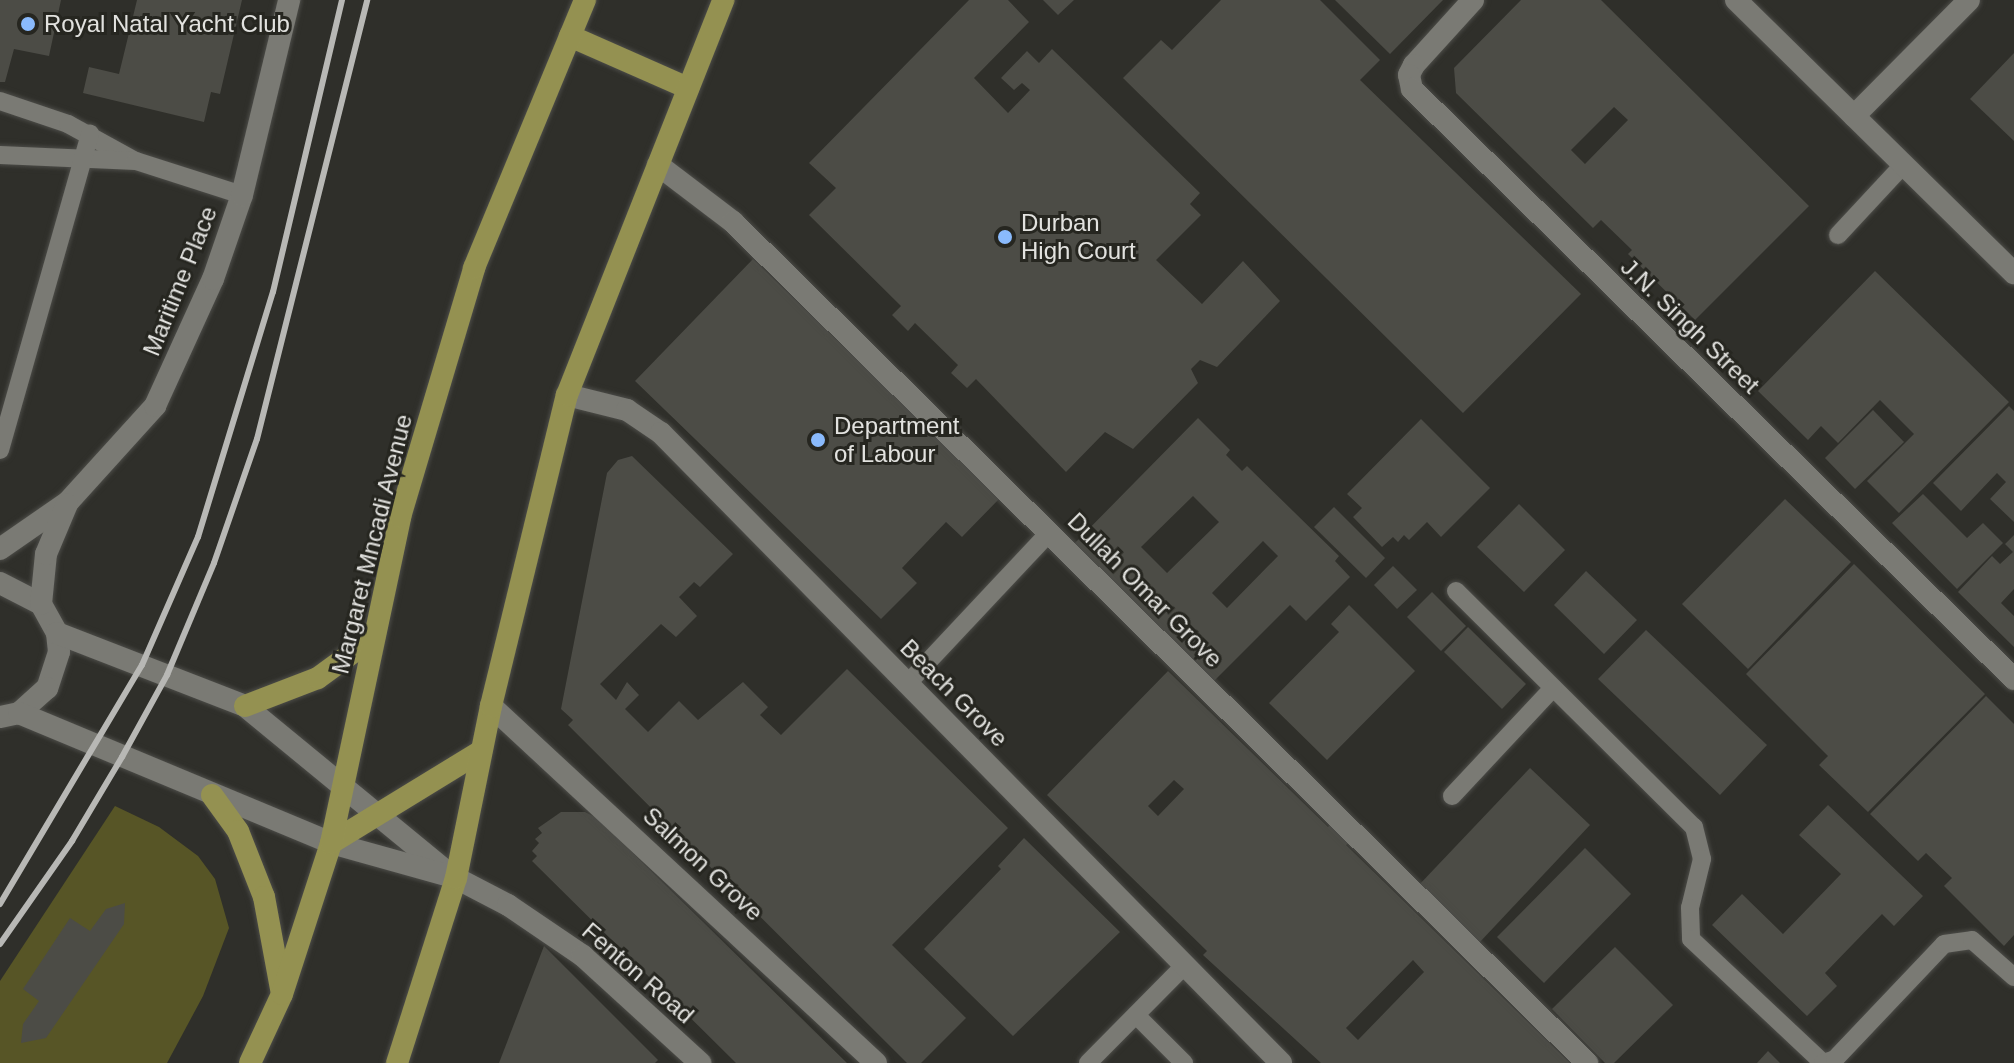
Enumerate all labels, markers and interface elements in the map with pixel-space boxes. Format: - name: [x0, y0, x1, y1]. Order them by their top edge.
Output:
- place label: Royal Natal Yacht Club: [44, 10, 290, 38]
- marker: Royal Natal Yacht Club: [19, 15, 37, 33]
- street label: Maritime Place: [137, 202, 223, 360]
- place label: Durban High Court: [1021, 209, 1136, 265]
- marker: Durban High Court: [996, 228, 1014, 246]
- street label: J.N. Singh Street: [1615, 253, 1765, 399]
- street label: Margaret Mncadi Avenue: [326, 411, 418, 677]
- place label: Department of Labour: [834, 412, 959, 468]
- marker: Department of Labour: [809, 431, 827, 449]
- street label: Dullah Omar Grove: [1062, 507, 1228, 673]
- street label: Beach Grove: [894, 633, 1014, 753]
- street label: Salmon Grove: [637, 801, 769, 927]
- street label: Fenton Road: [576, 917, 700, 1029]

